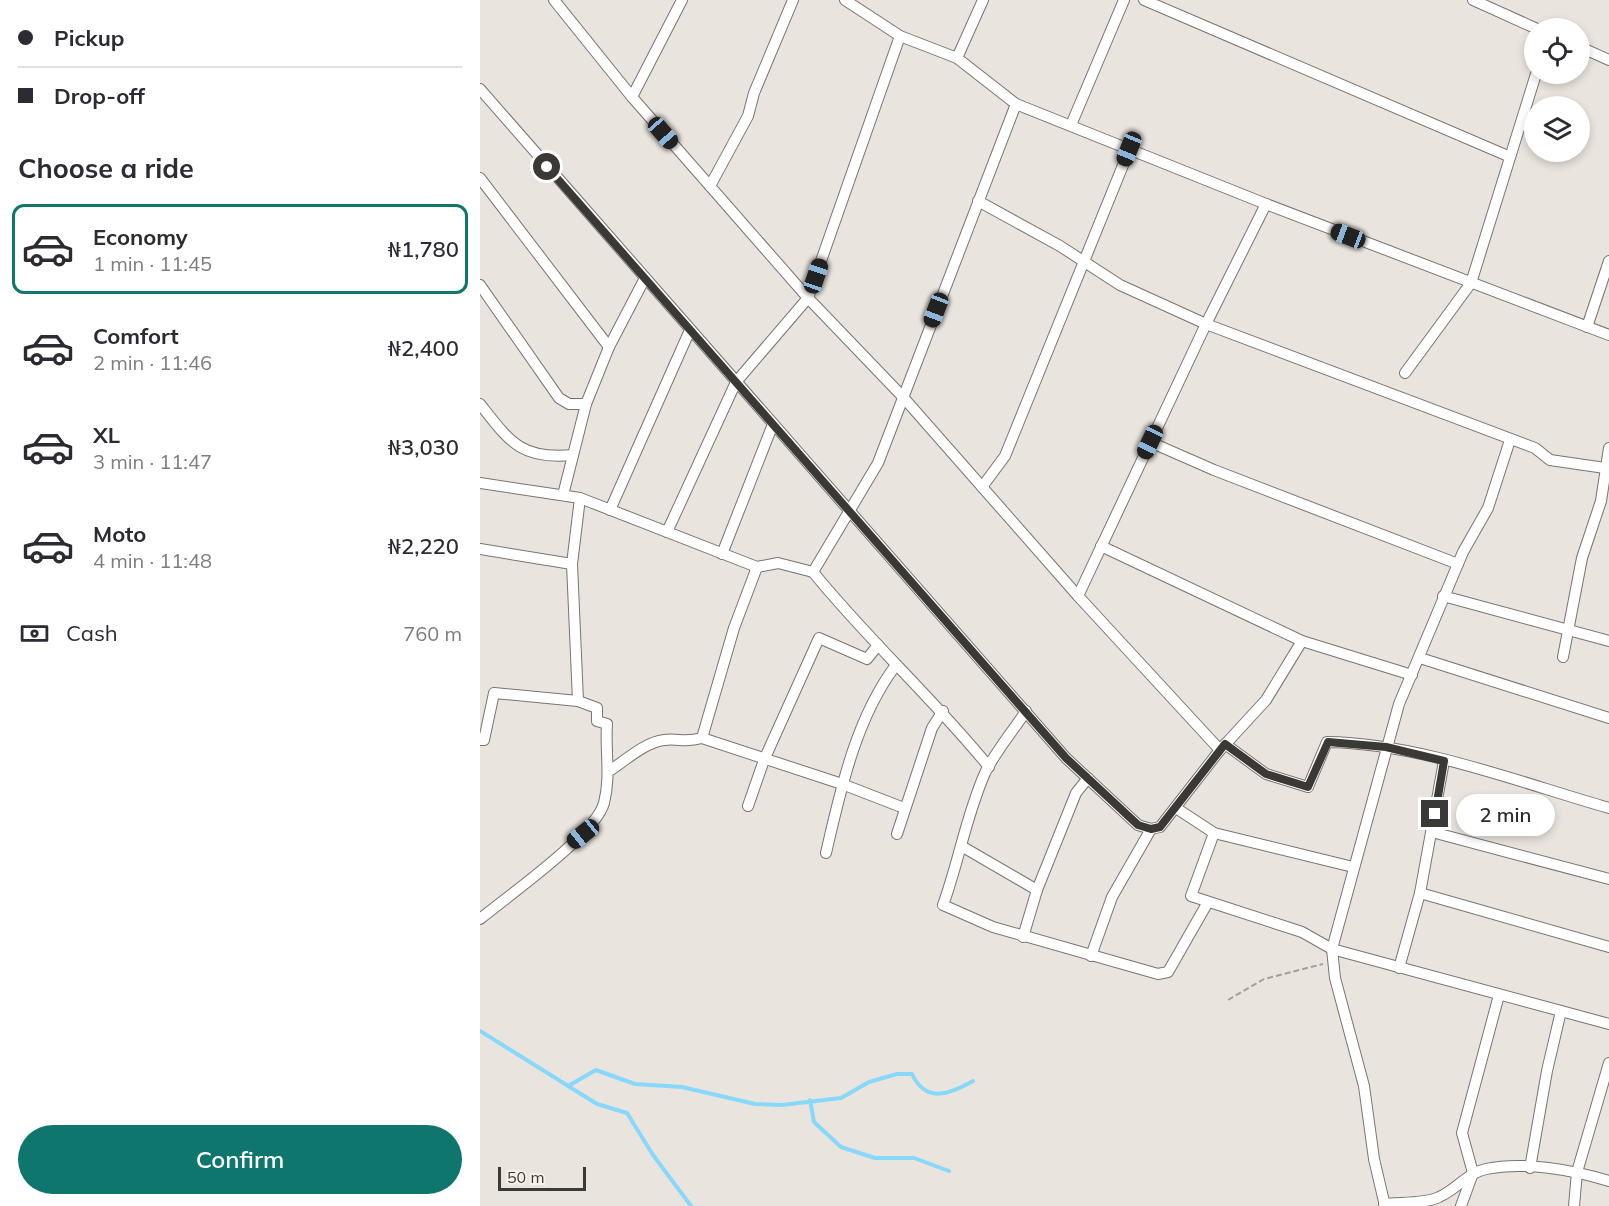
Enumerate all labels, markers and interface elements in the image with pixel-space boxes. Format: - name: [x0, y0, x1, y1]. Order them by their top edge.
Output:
- map controls: [1524, 18, 1590, 162]
- button: locate: [1524, 18, 1590, 84]
- text: Pickup: [54, 24, 124, 52]
- text: Drop-off: [54, 82, 145, 110]
- button: layers: [1524, 96, 1590, 162]
- car: [644, 114, 682, 152]
- car: [1114, 129, 1144, 169]
- text: Choose a ride: [18, 151, 194, 185]
- route start: [533, 153, 560, 180]
- car: [1328, 221, 1368, 251]
- icon: car: [21, 222, 75, 276]
- text: Economy: [93, 223, 188, 251]
- text: ₦1,780: [388, 235, 459, 263]
- text: 1 min · 11:45: [93, 251, 212, 276]
- car: [802, 256, 830, 296]
- car: [921, 290, 951, 330]
- icon: car: [21, 321, 75, 375]
- text: Comfort: [93, 322, 179, 350]
- text: ₦2,400: [388, 334, 459, 362]
- text: 2 min · 11:46: [93, 350, 212, 375]
- icon: car: [21, 420, 75, 474]
- text: XL: [93, 421, 120, 449]
- car: [1134, 422, 1166, 462]
- text: ₦3,030: [388, 433, 459, 461]
- text: 3 min · 11:47: [93, 449, 212, 474]
- icon: car: [21, 519, 75, 573]
- text: Moto: [93, 520, 146, 548]
- text: ₦2,220: [388, 532, 459, 560]
- text: 4 min · 11:48: [93, 548, 212, 573]
- icon: cash: [18, 617, 51, 650]
- text: Cash: [66, 619, 118, 647]
- text: 760 m: [403, 621, 462, 646]
- callout: 2 min: [1456, 793, 1555, 835]
- route end: [1421, 800, 1448, 827]
- text: 2 min: [1480, 802, 1531, 827]
- car: [563, 816, 603, 852]
- button: Confirm: [18, 1125, 462, 1194]
- scale bar: [498, 1164, 586, 1192]
- text: 50 m: [507, 1167, 544, 1187]

